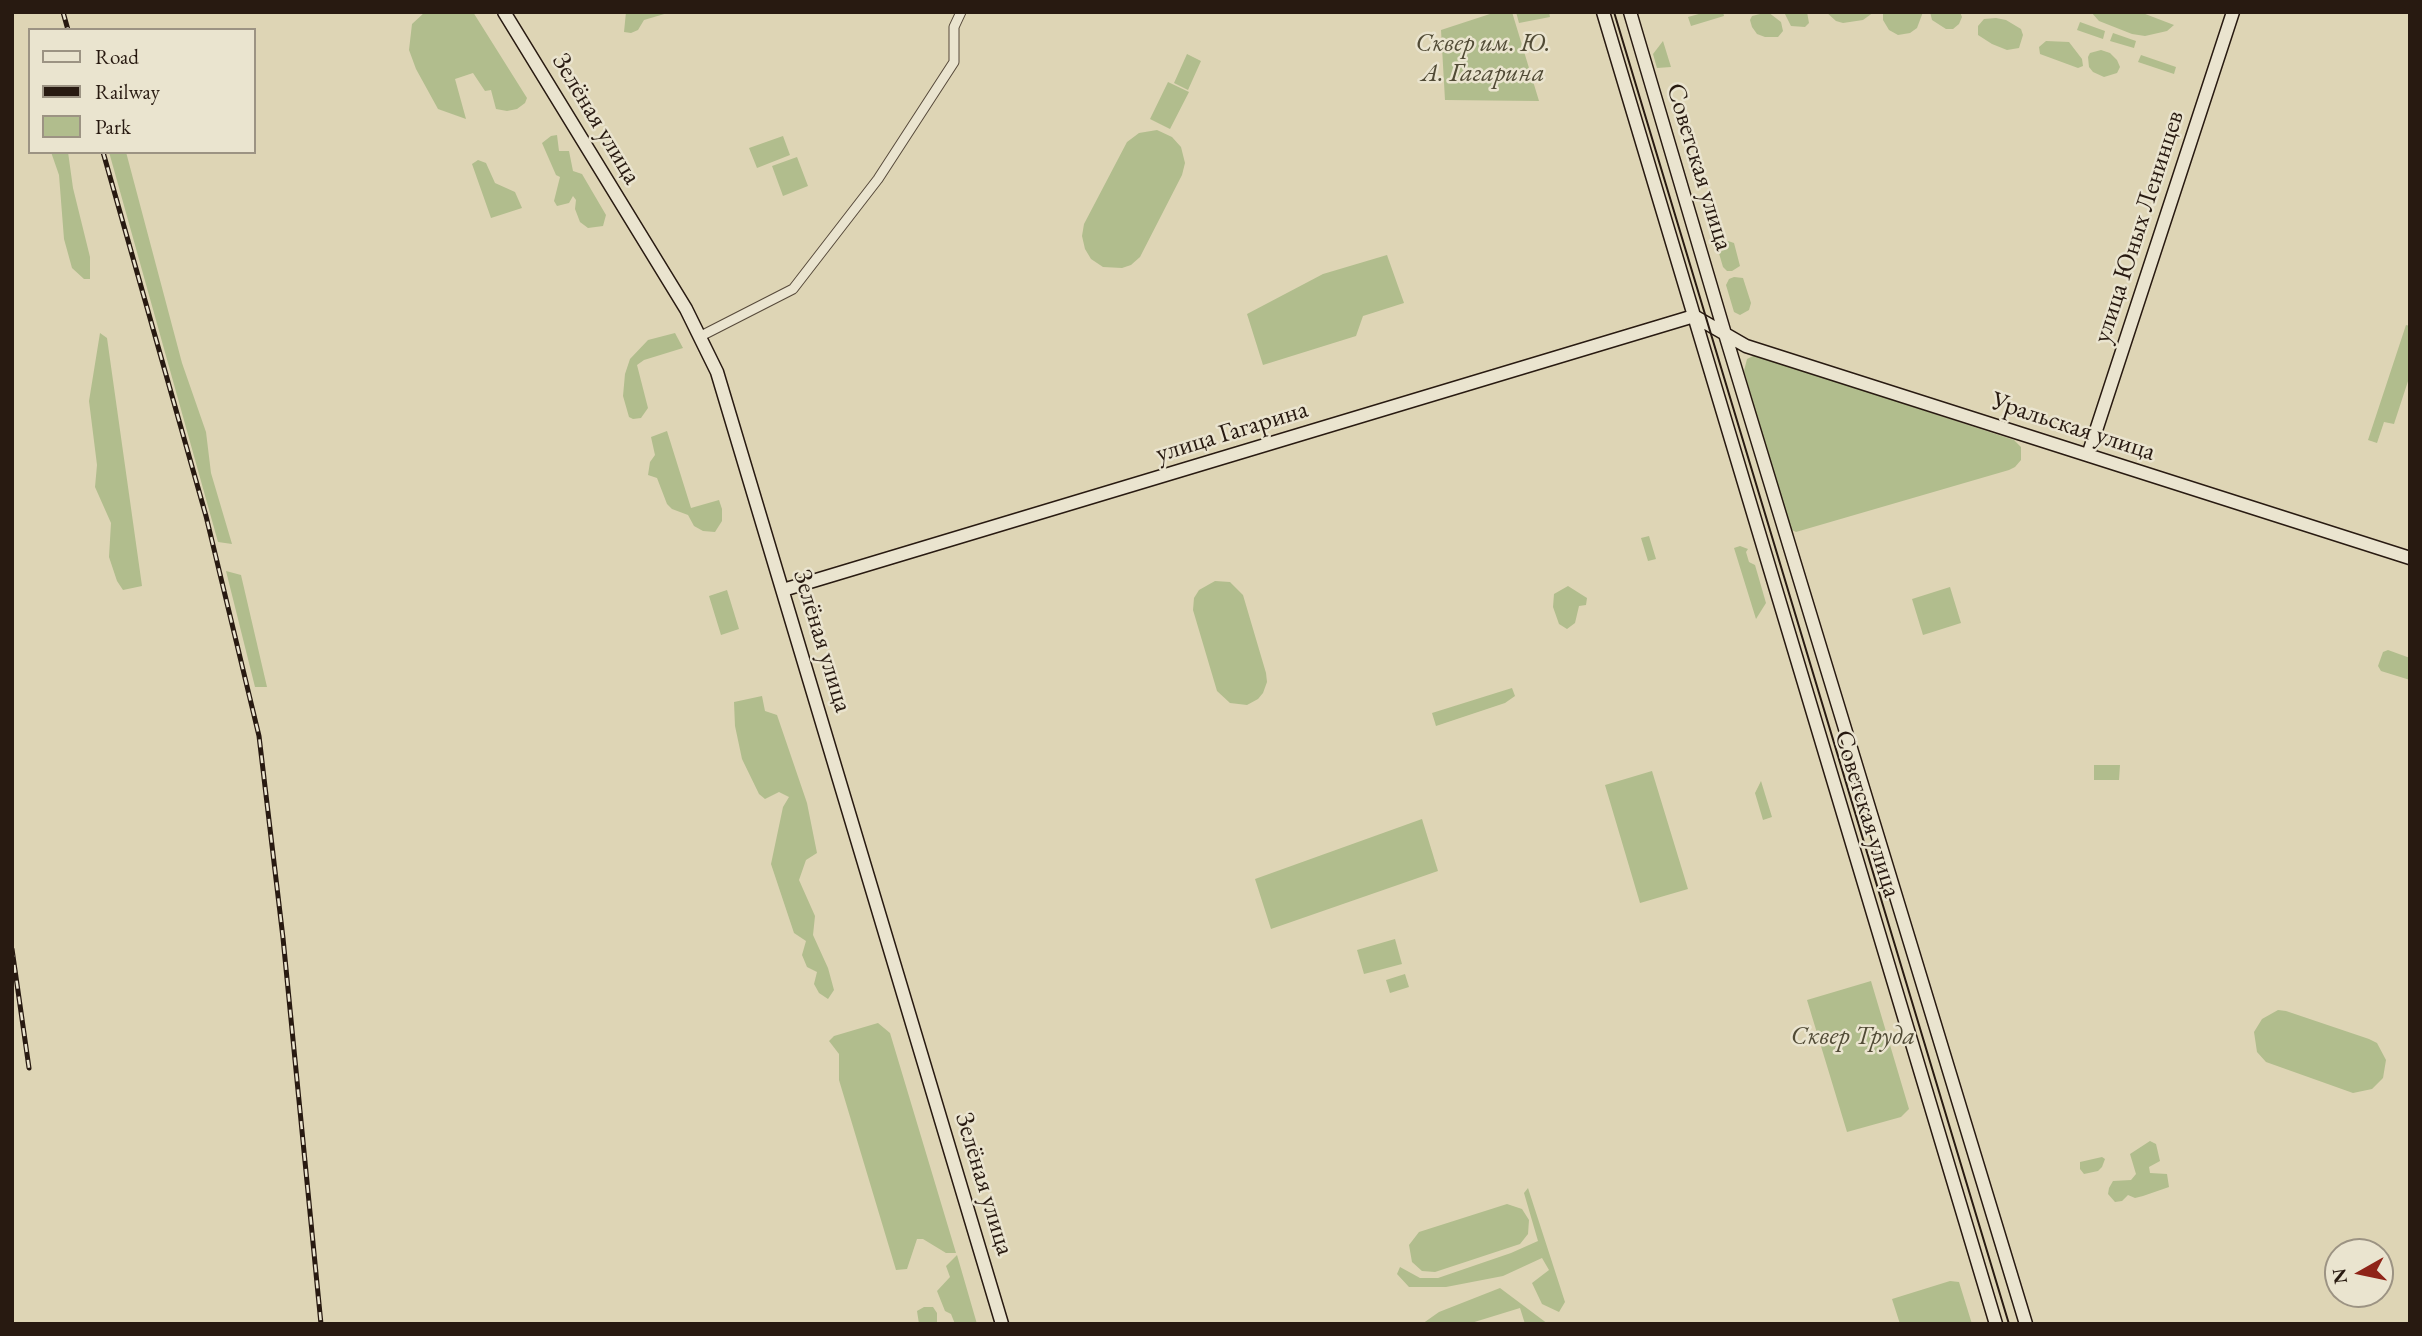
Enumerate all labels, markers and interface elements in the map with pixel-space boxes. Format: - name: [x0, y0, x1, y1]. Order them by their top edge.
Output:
- legend: [28, 28, 256, 154]
- park label: Сквер им. Ю. А. Гагарина: [1415, 28, 1551, 90]
- text: Road: [95, 43, 139, 70]
- street label: Зелёная улица: [545, 48, 647, 190]
- text: Railway: [95, 78, 160, 105]
- street label: Советская улица: [1659, 80, 1739, 254]
- street label: улица Юных Ленинцев: [2087, 107, 2191, 347]
- text: Park: [95, 113, 131, 140]
- street label: Уральская улица: [1987, 386, 2159, 468]
- street label: улица Гагарина: [1152, 394, 1312, 470]
- street label: Зелёная улица: [786, 566, 858, 716]
- street label: Советская улица: [1827, 727, 1907, 901]
- park label: Сквер Труда: [1791, 1021, 1915, 1053]
- street label: Зелёная улица: [948, 1109, 1020, 1259]
- north arrow: [2324, 1238, 2394, 1308]
- text: N: [2326, 1267, 2353, 1286]

